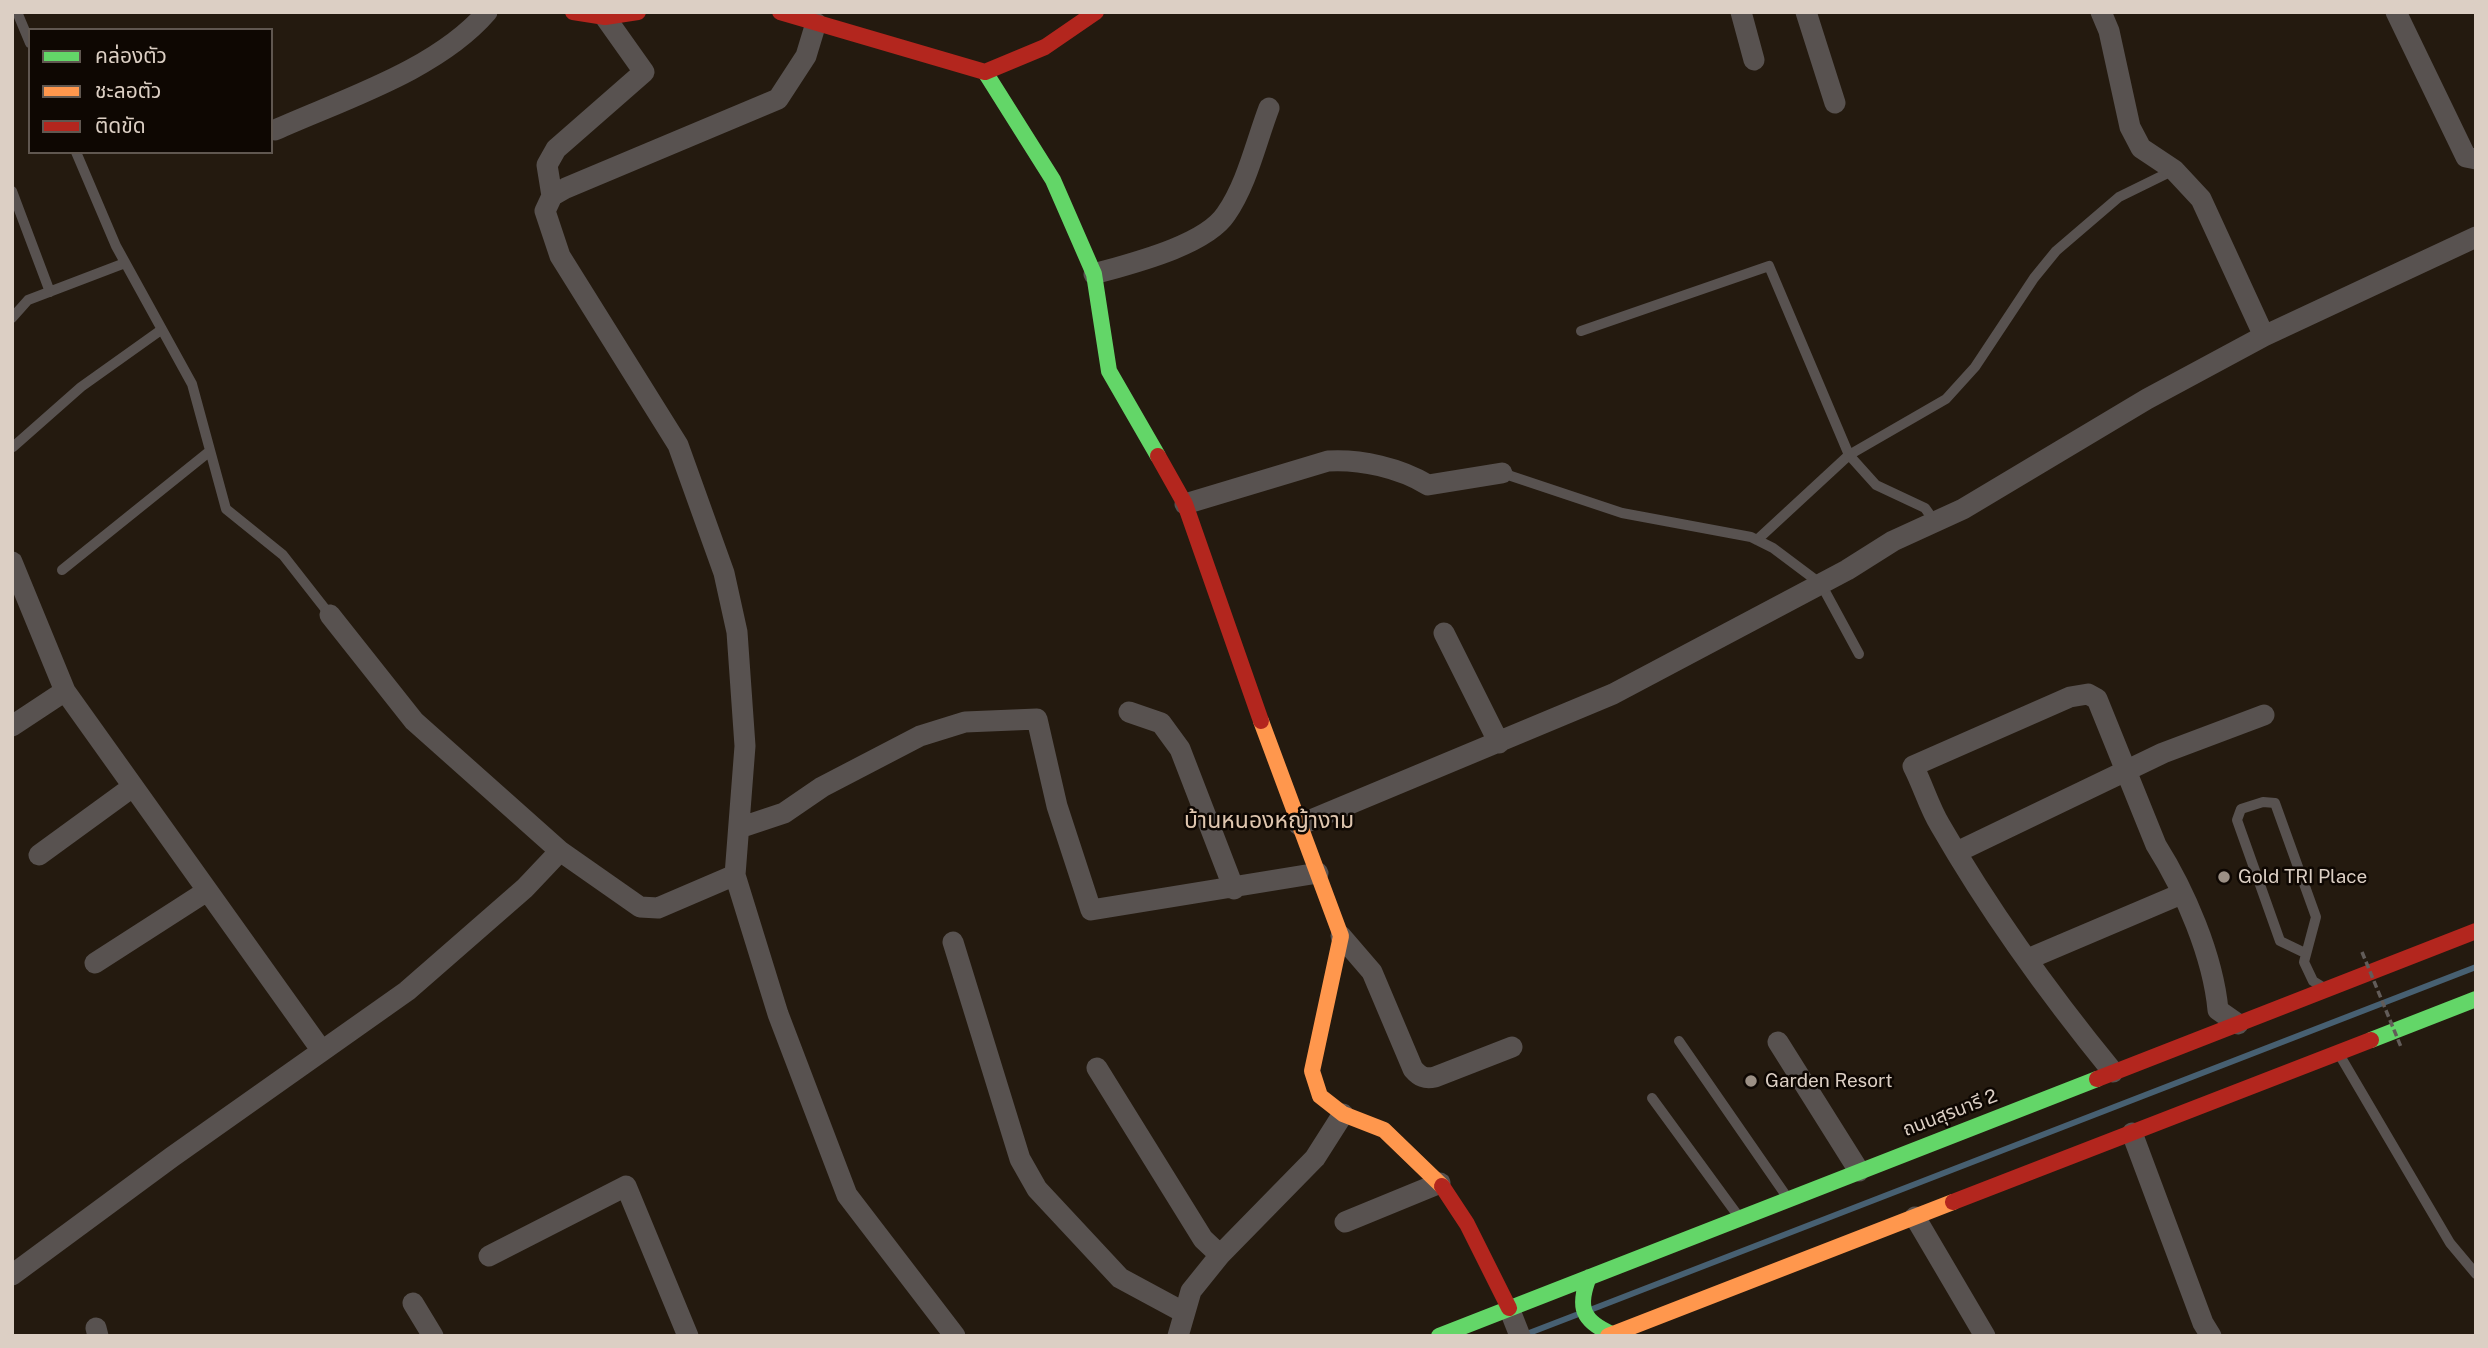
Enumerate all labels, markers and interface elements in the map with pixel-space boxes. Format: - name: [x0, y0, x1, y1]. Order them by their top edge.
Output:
- legend: [28, 28, 273, 154]
- text: คล่องตัว: [95, 43, 167, 68]
- text: ชะลอตัว: [95, 78, 161, 103]
- text: ติดขัด: [95, 113, 146, 138]
- district label: บ้านหนองหญ้างาม: [1184, 807, 1354, 835]
- place label: Gold TRI Place: [2238, 866, 2367, 888]
- marker: Gold TRI Place: [2216, 869, 2232, 885]
- place label: Garden Resort: [1765, 1070, 1893, 1092]
- marker: Garden Resort: [1743, 1073, 1759, 1089]
- street label: ถนนสุรนารี 2: [1899, 1085, 2001, 1141]

